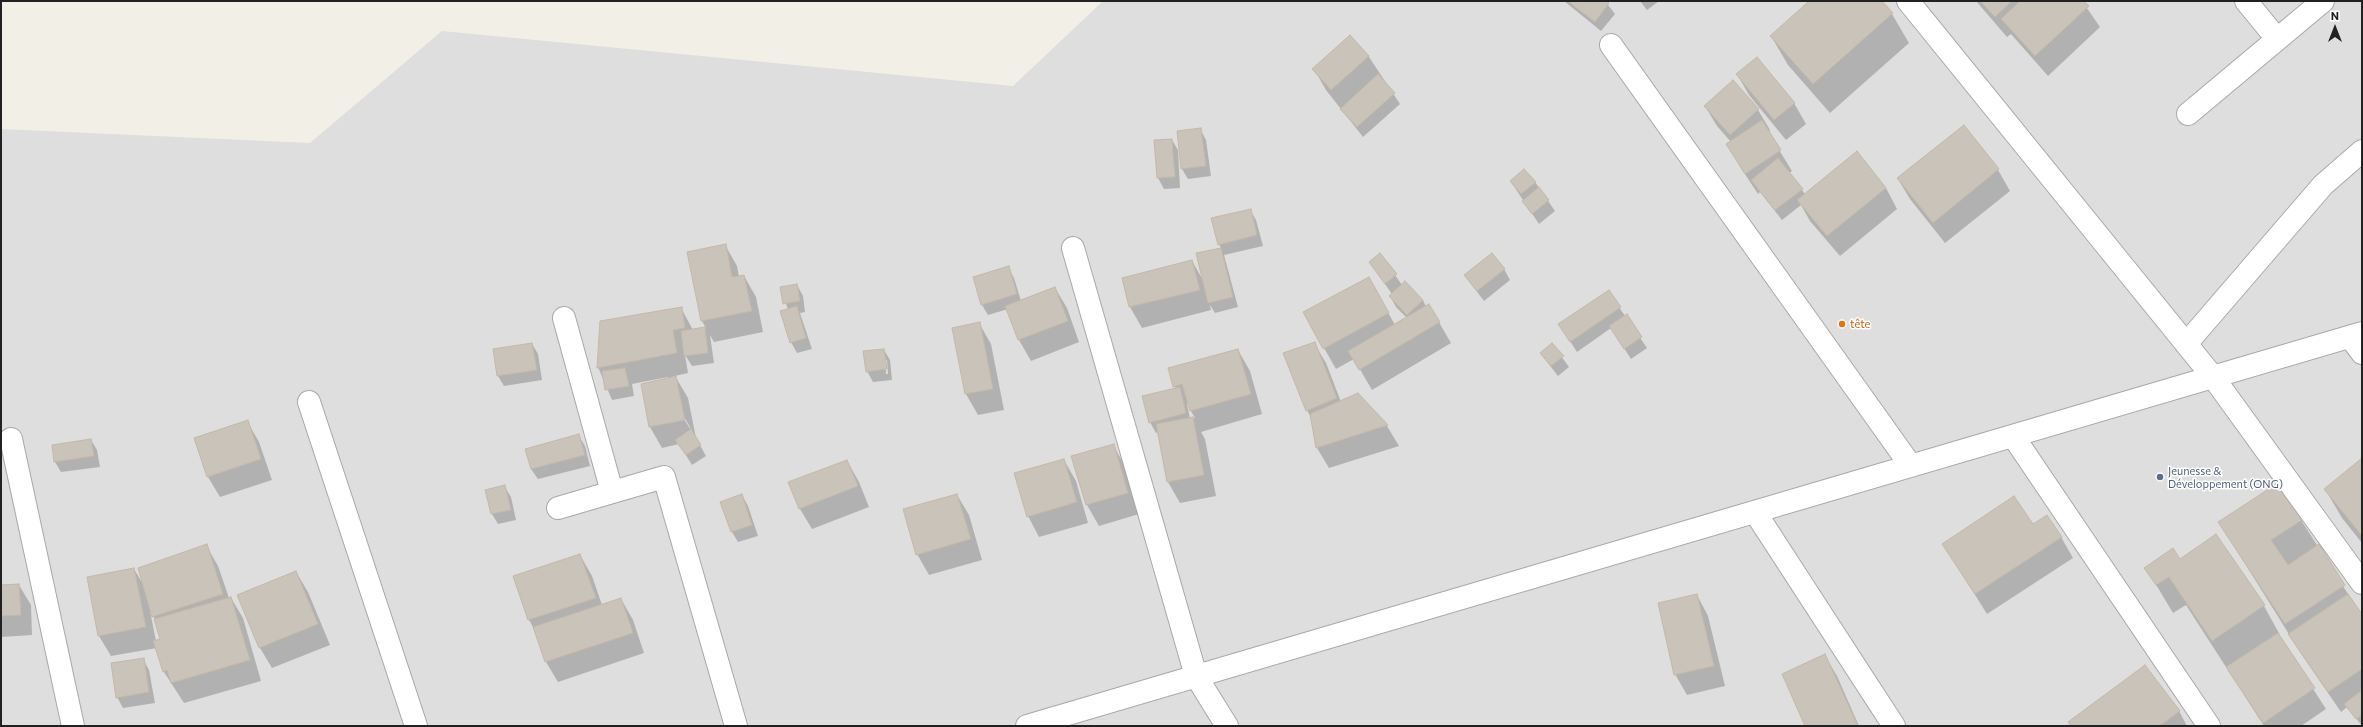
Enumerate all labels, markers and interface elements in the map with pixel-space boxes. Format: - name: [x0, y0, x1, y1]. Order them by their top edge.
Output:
- north arrow: [2315, 8, 2355, 48]
- text: N: [2331, 9, 2339, 22]
- place label: tête: [1850, 317, 1870, 331]
- marker: tête: [1837, 319, 1847, 329]
- place label: Jeunesse & Développement (ONG): [2168, 464, 2283, 490]
- marker: Jeunesse & Développement (ONG): [2155, 472, 2165, 482]

